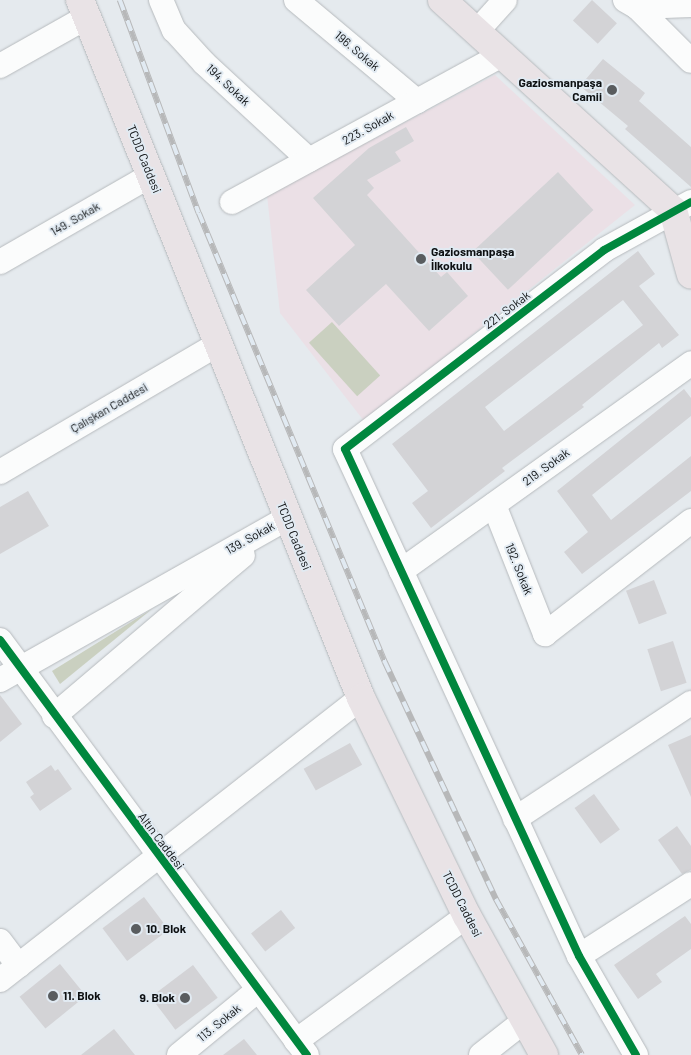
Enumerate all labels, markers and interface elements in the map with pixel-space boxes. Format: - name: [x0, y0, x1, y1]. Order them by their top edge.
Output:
- street label: 196. Sokak: [332, 28, 382, 74]
- street label: 194. Sokak: [203, 61, 253, 109]
- place label: Gaziosmanpaşa Camii: [519, 76, 602, 104]
- marker: Gaziosmanpaşa Camii: [606, 84, 618, 96]
- street label: 223. Sokak: [340, 108, 396, 148]
- street label: TCDD Caddesi: [124, 123, 164, 195]
- street label: 149. Sokak: [48, 199, 102, 239]
- place label: Gaziosmanpaşa İlkokulu: [431, 245, 514, 273]
- marker: Gaziosmanpaşa İlkokulu: [415, 253, 427, 265]
- street label: 221. Sokak: [481, 288, 533, 332]
- street label: Çalışkan Caddesi: [68, 380, 150, 436]
- street label: 219. Sokak: [520, 445, 572, 489]
- street label: TCDD Caddesi: [274, 500, 314, 572]
- street label: 139. Sokak: [223, 519, 277, 557]
- street label: 192. Sokak: [502, 541, 536, 597]
- street label: Altın Caddesi: [135, 810, 187, 872]
- street label: TCDD Caddesi: [439, 869, 485, 939]
- place label: 10. Blok: [146, 922, 186, 936]
- marker: 10. Blok: [130, 923, 142, 935]
- place label: 11. Blok: [63, 989, 101, 1003]
- marker: 11. Blok: [47, 990, 59, 1002]
- place label: 9. Blok: [140, 991, 175, 1005]
- marker: 9. Blok: [179, 992, 191, 1004]
- street label: 113. Sokak: [194, 1001, 244, 1045]

